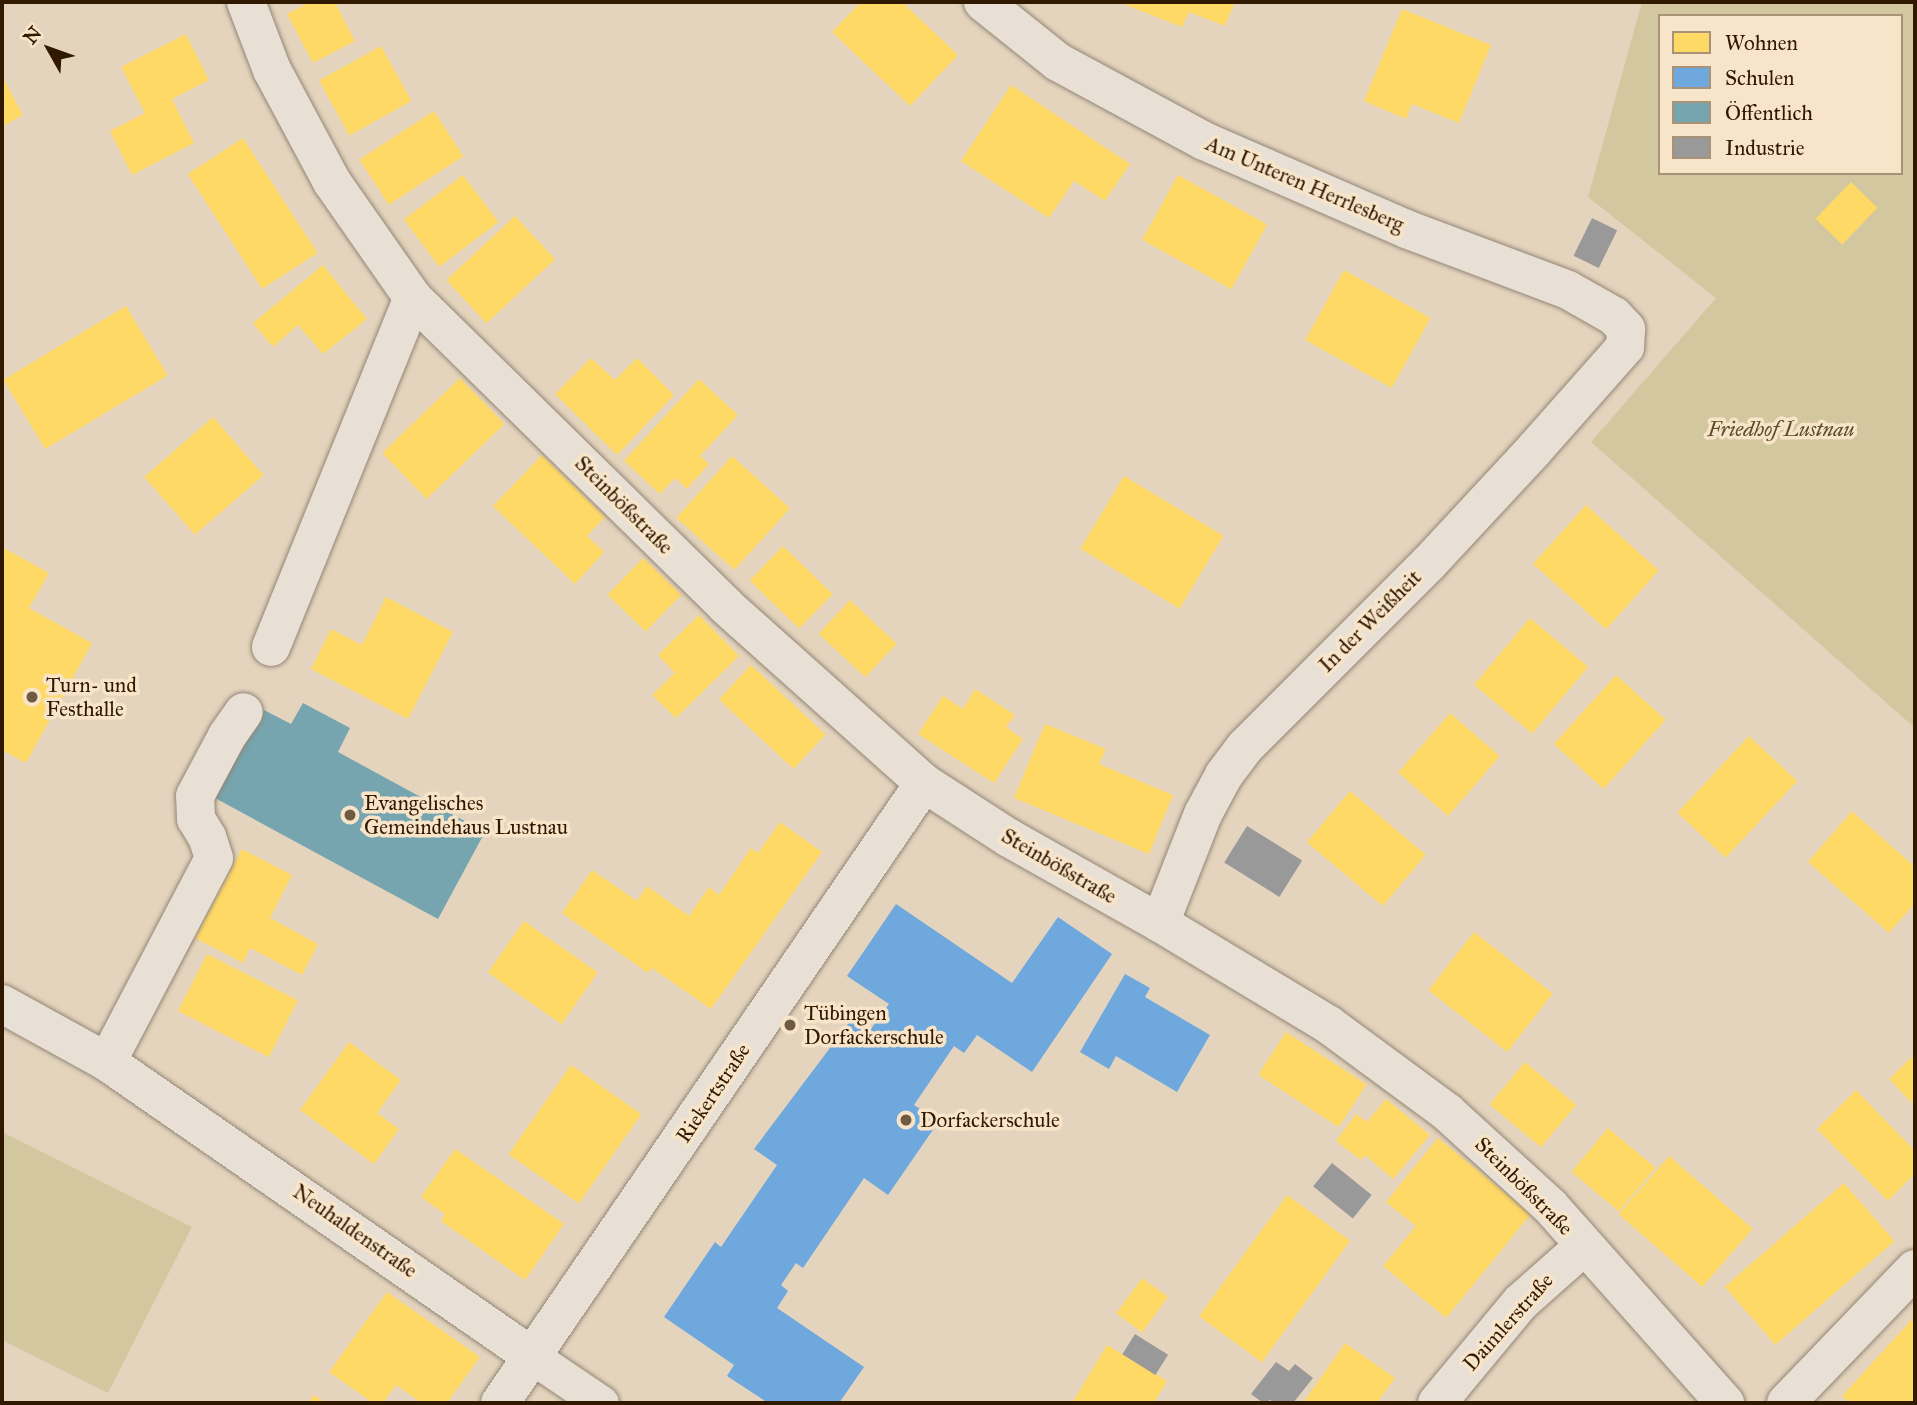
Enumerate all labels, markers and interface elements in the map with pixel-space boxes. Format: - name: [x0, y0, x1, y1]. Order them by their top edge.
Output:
- north arrow: [14, 14, 84, 84]
- legend: [1658, 14, 1903, 175]
- text: N: [19, 22, 47, 49]
- text: Wohnen: [1725, 30, 1798, 56]
- text: Schulen: [1725, 65, 1794, 91]
- text: Öffentlich: [1725, 100, 1813, 126]
- street label: Am Unteren Herrlesberg: [1202, 131, 1408, 237]
- text: Industrie: [1725, 135, 1805, 161]
- park label: Friedhof Lustnau: [1708, 416, 1854, 442]
- street label: Steinbößstraße: [570, 451, 678, 559]
- street label: In der Weißheit: [1314, 565, 1426, 677]
- place label: Turn- und Festhalle: [46, 672, 137, 722]
- marker: Turn- und Festhalle: [24, 689, 40, 705]
- place label: Evangelisches Gemeindehaus Lustnau: [364, 790, 568, 840]
- marker: Evangelisches Gemeindehaus Lustnau: [342, 807, 358, 823]
- street label: Steinbößstraße: [997, 823, 1121, 909]
- place label: Tübingen Dorfackerschule: [804, 1000, 944, 1050]
- marker: Tübingen Dorfackerschule: [782, 1017, 798, 1033]
- street label: Riekertstraße: [671, 1039, 755, 1147]
- place label: Dorfackerschule: [920, 1107, 1060, 1133]
- marker: Dorfackerschule: [898, 1112, 914, 1128]
- street label: Steinbößstraße: [1470, 1132, 1578, 1240]
- street label: Neuhaldenstraße: [288, 1179, 422, 1283]
- street label: Daimlerstraße: [1458, 1268, 1558, 1376]

